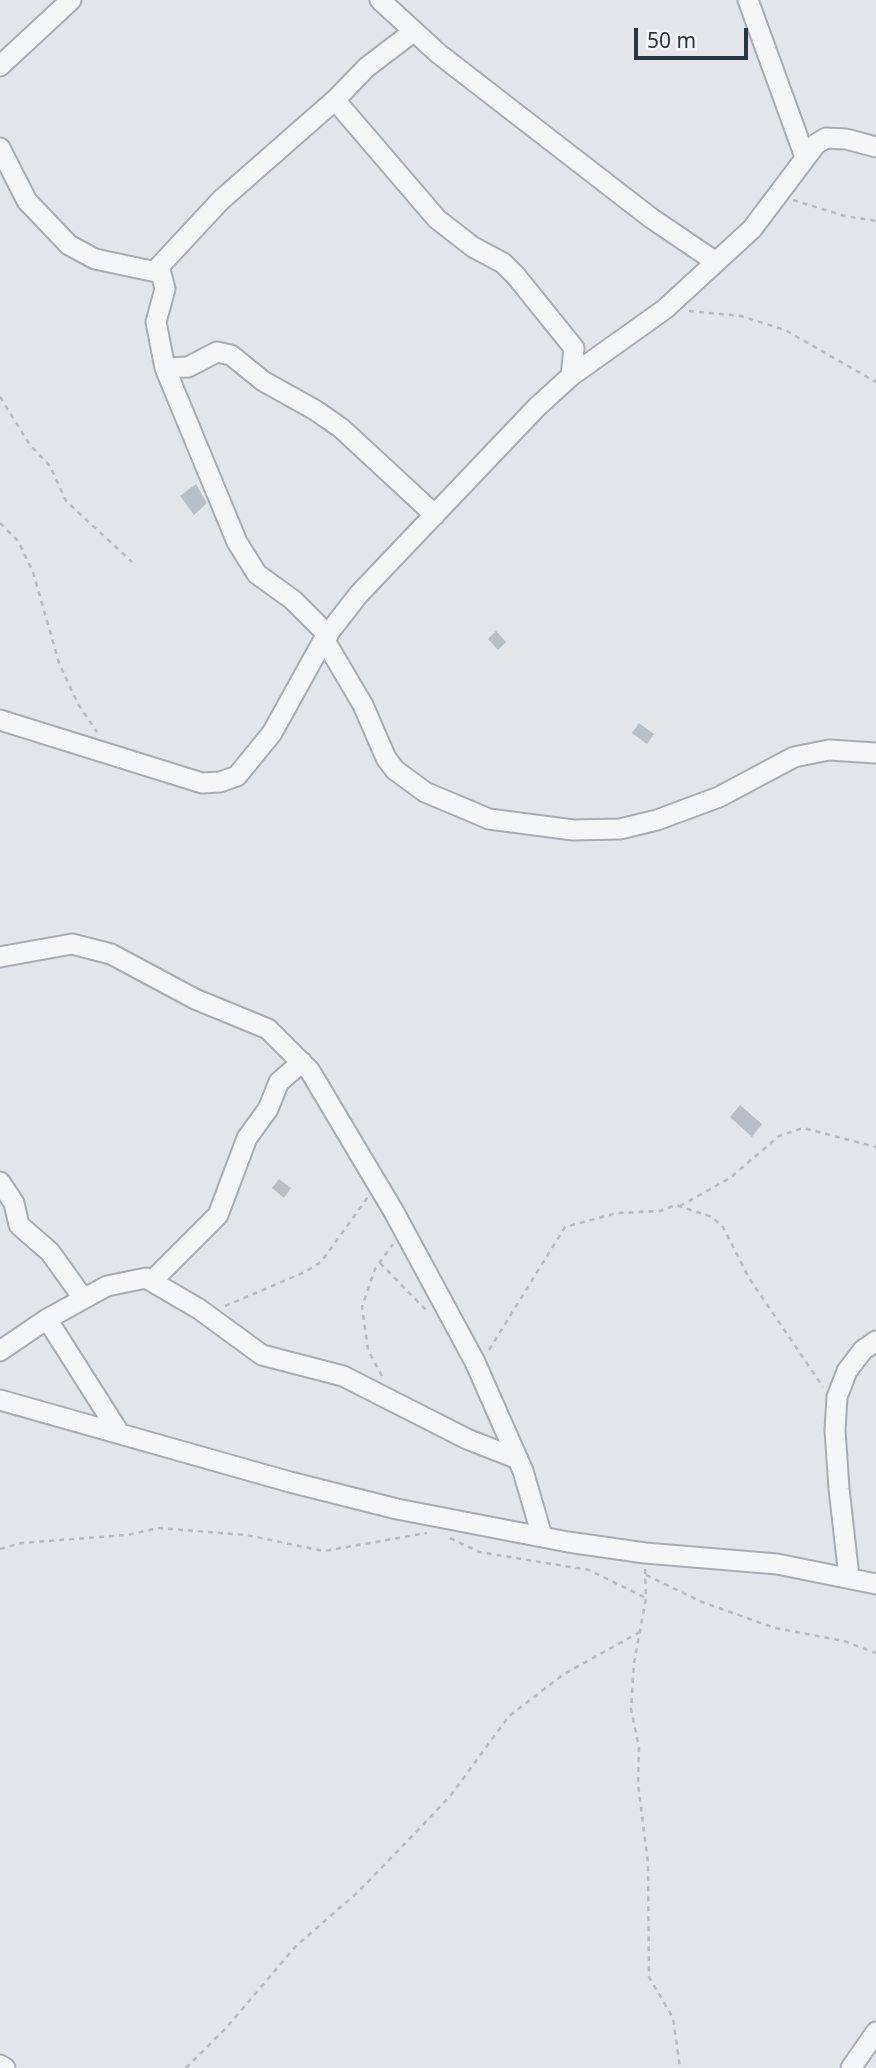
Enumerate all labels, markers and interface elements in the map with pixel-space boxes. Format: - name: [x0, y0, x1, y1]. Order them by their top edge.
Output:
- scale bar: [638, 14, 752, 58]
- text: 50 m: [647, 26, 696, 54]

